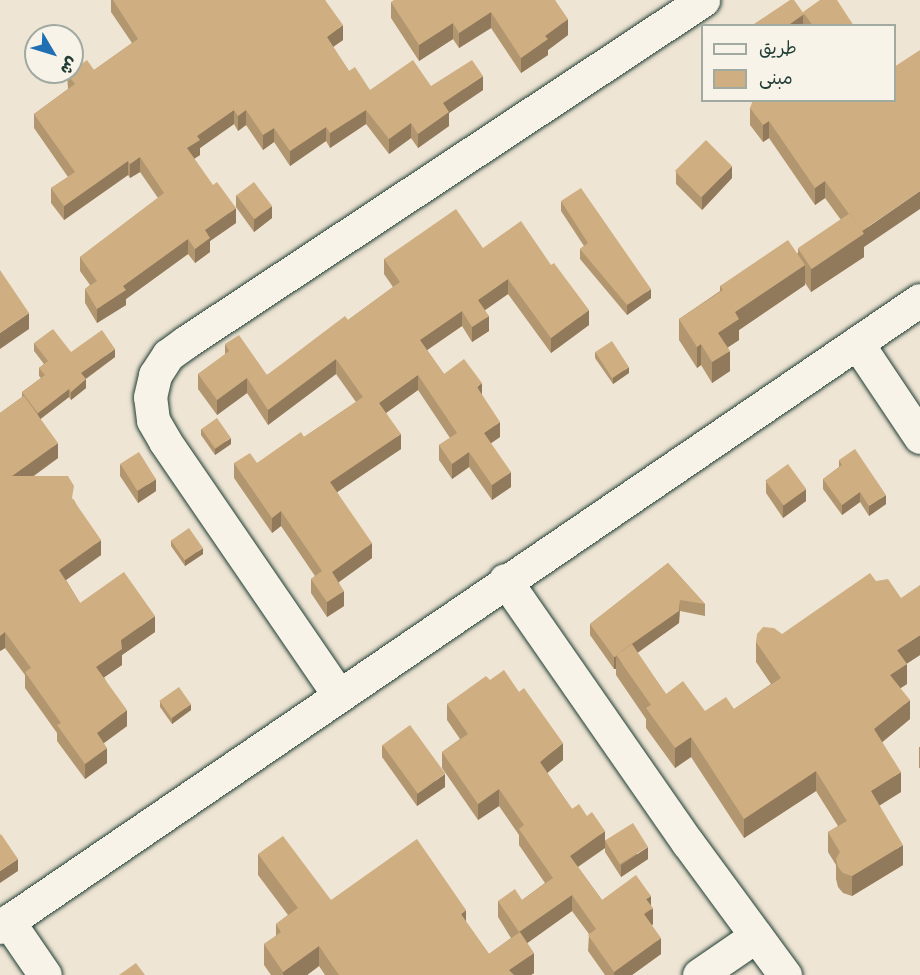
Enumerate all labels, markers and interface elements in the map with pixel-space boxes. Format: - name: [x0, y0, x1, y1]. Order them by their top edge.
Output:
- north arrow: [24, 24, 84, 84]
- legend: [701, 24, 896, 102]
- text: طريق: [759, 40, 797, 61]
- text: ش: [54, 51, 80, 77]
- text: مبنى: [759, 70, 793, 91]

